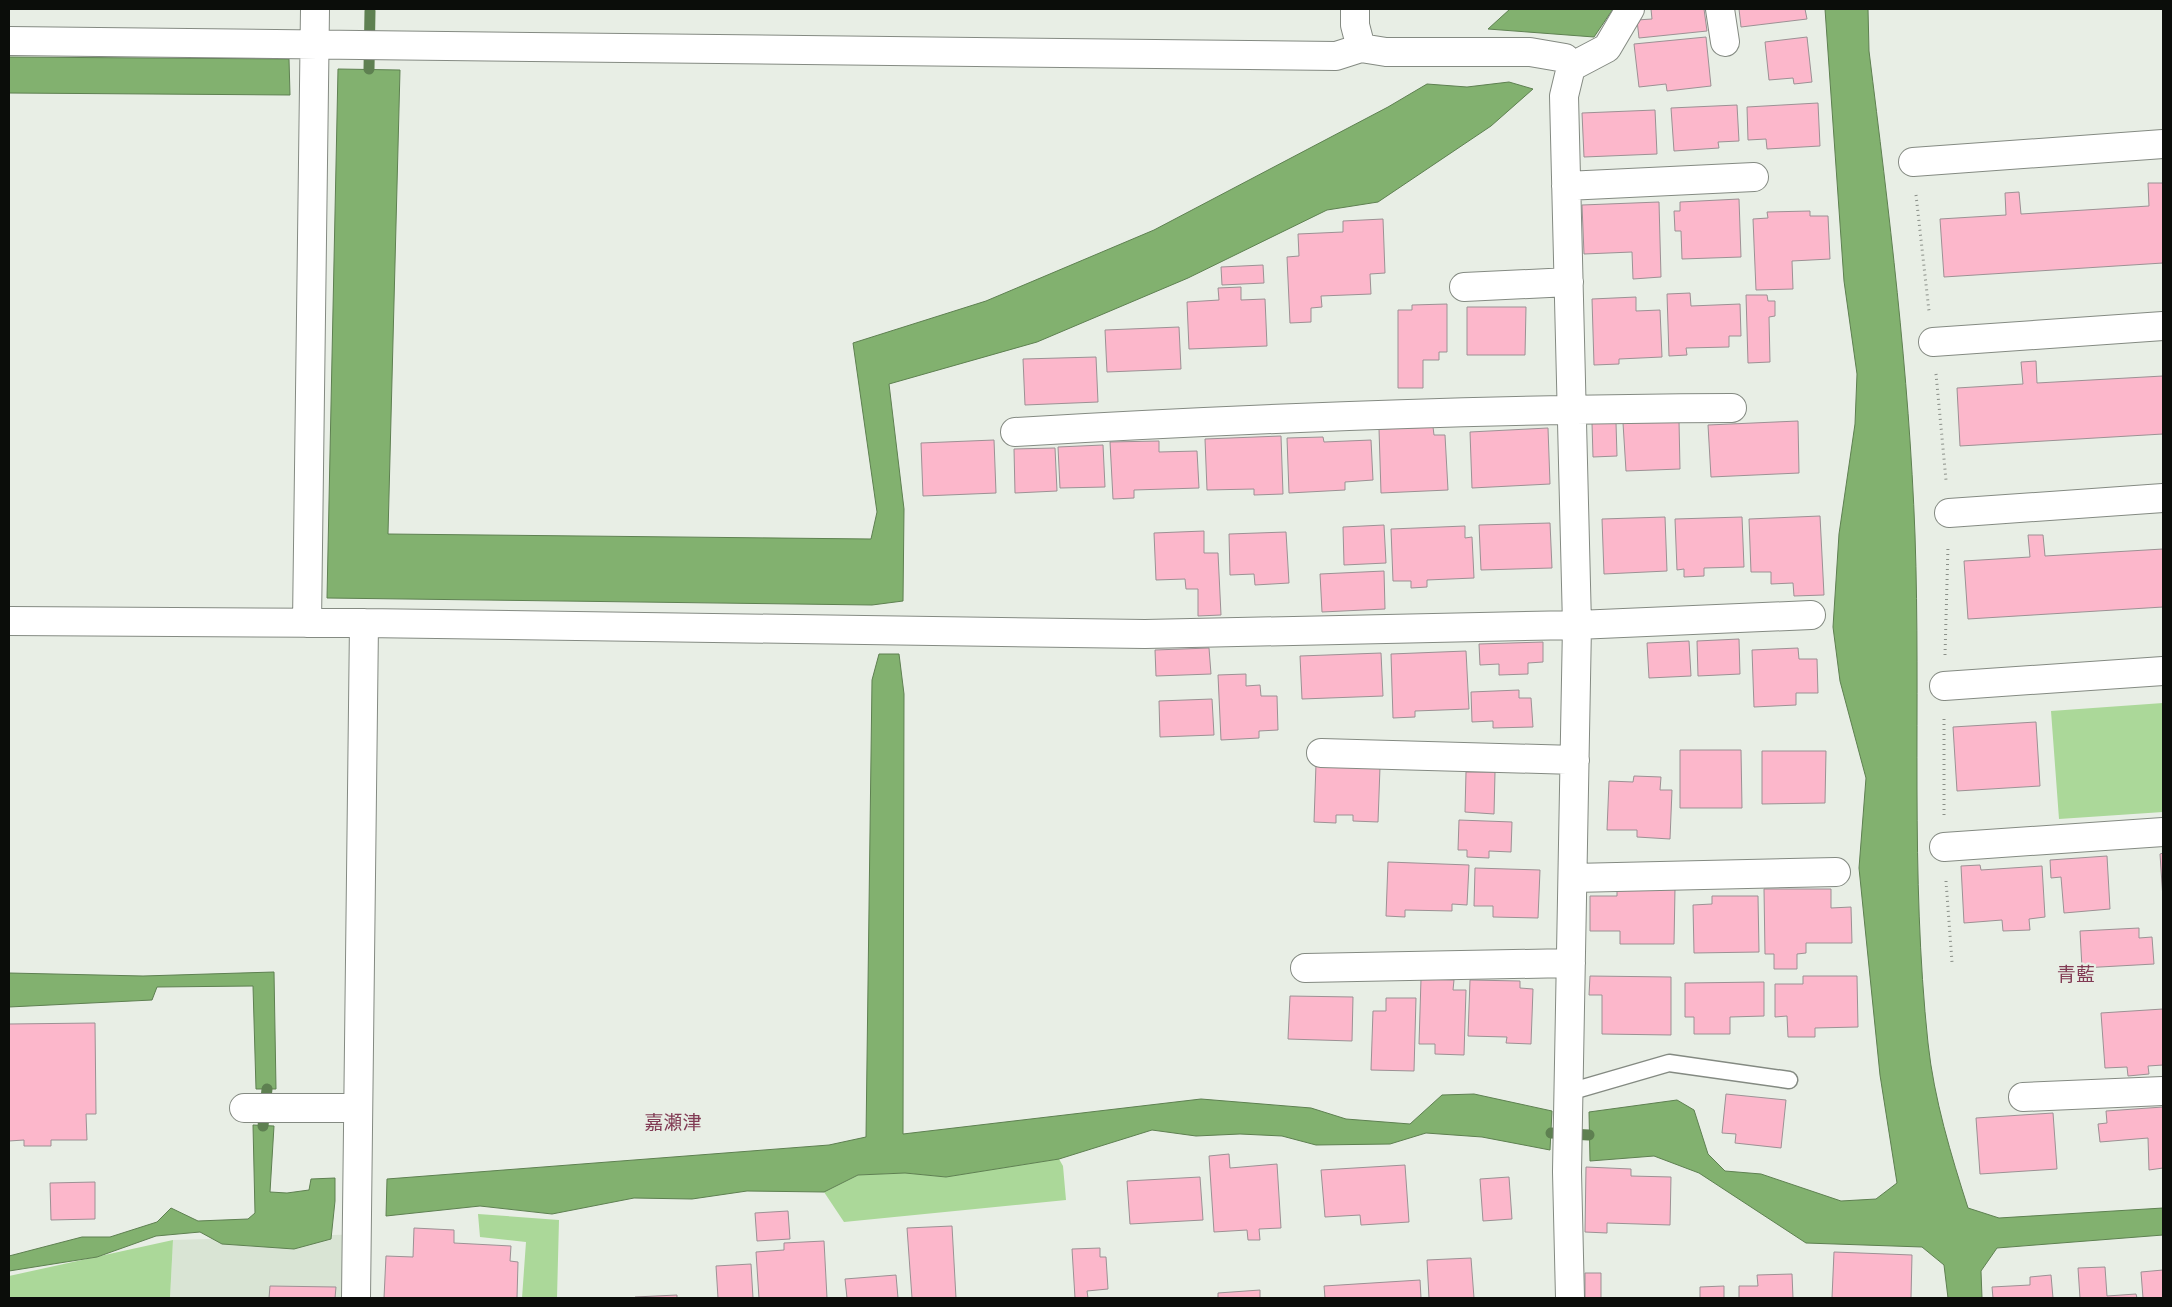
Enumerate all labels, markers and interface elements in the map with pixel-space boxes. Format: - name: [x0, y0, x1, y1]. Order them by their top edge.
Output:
- district label: 青藍: [2057, 961, 2095, 988]
- district label: 嘉瀬津: [644, 1109, 702, 1136]

